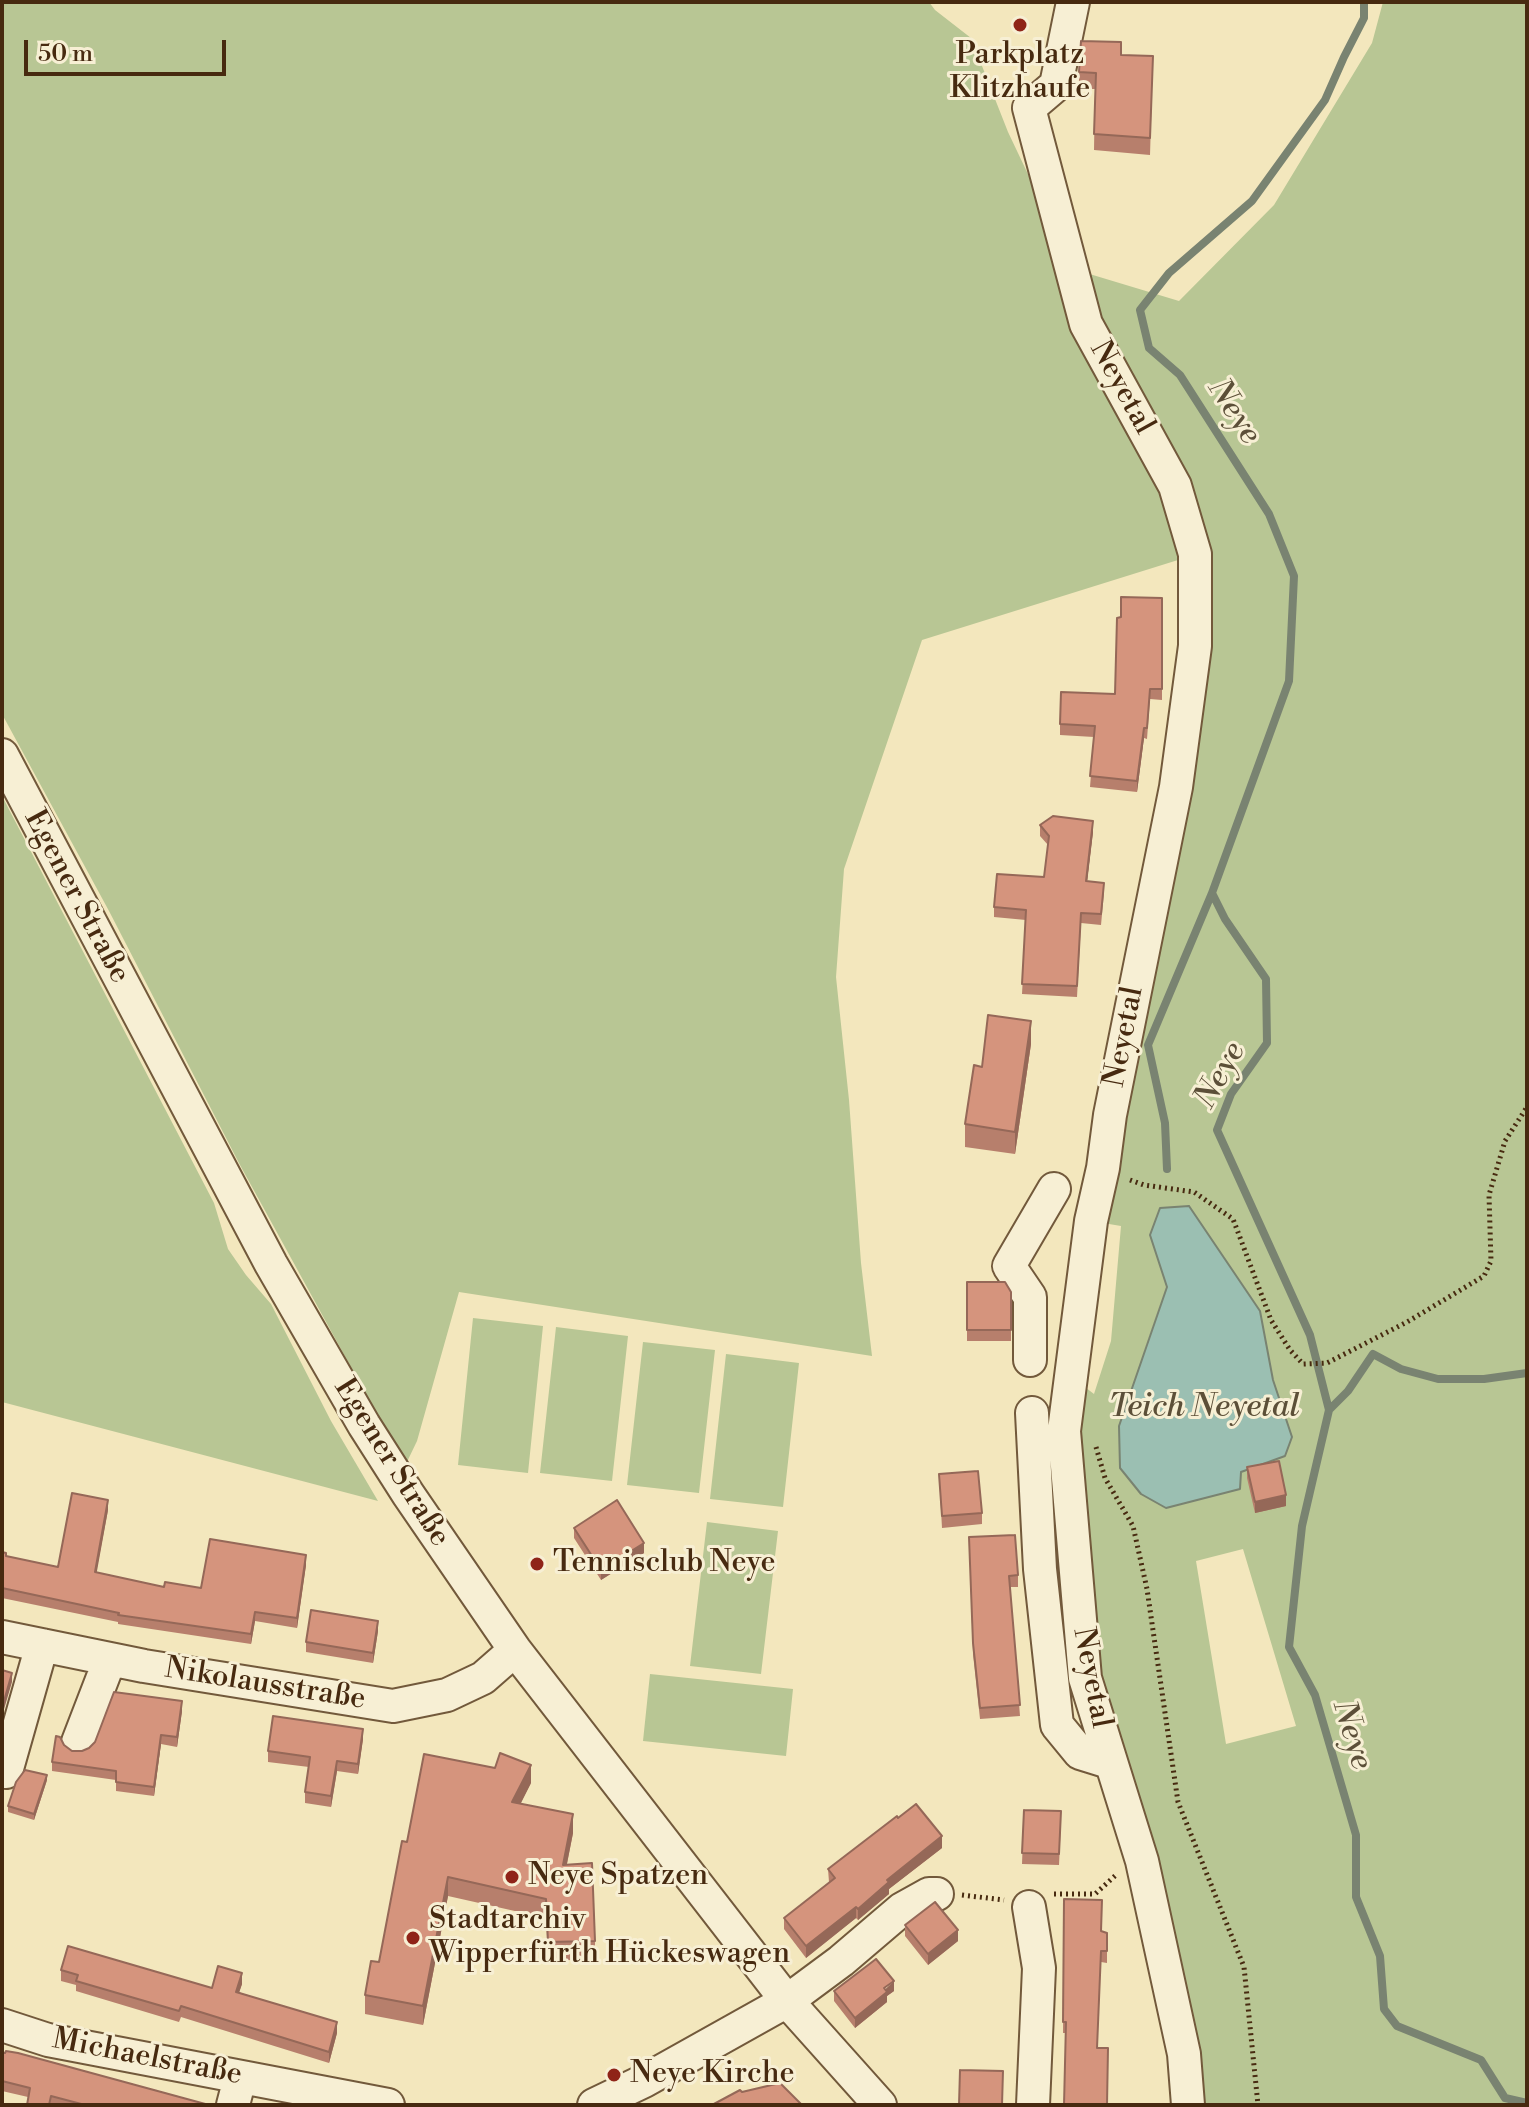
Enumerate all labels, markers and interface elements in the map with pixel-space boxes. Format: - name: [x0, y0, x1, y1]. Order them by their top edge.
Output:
- marker: Parkplatz Klitzhaufe: [1011, 16, 1029, 34]
- scale bar: [28, 24, 230, 74]
- place label: Parkplatz Klitzhaufe: [950, 38, 1090, 108]
- text: 50 m: [38, 39, 93, 69]
- street label: Neyetal: [1081, 335, 1161, 441]
- water label: Neye: [1198, 372, 1268, 452]
- street label: Egener Straße: [15, 804, 137, 990]
- street label: Neyetal: [1098, 984, 1152, 1090]
- water label: Neye: [1187, 1036, 1255, 1116]
- street label: Egener Straße: [325, 1372, 457, 1554]
- water label: Teich Neyetal: [1108, 1389, 1300, 1427]
- place label: Tennisclub Neye: [553, 1546, 776, 1582]
- marker: Tennisclub Neye: [528, 1555, 546, 1573]
- street label: Neyetal: [1064, 1625, 1118, 1731]
- street label: Nikolausstraße: [162, 1651, 368, 1719]
- water label: Neye: [1322, 1696, 1380, 1774]
- place label: Neye Spatzen: [528, 1859, 708, 1895]
- marker: Neye Spatzen: [503, 1868, 521, 1886]
- place label: Stadtarchiv Wipperfürth Hückeswagen: [429, 1903, 790, 1974]
- marker: Stadtarchiv Wipperfürth Hückeswagen: [404, 1929, 422, 1947]
- street label: Michaelstraße: [49, 2022, 245, 2094]
- place label: Neye Kirche: [630, 2057, 795, 2093]
- marker: Neye Kirche: [605, 2066, 623, 2084]

